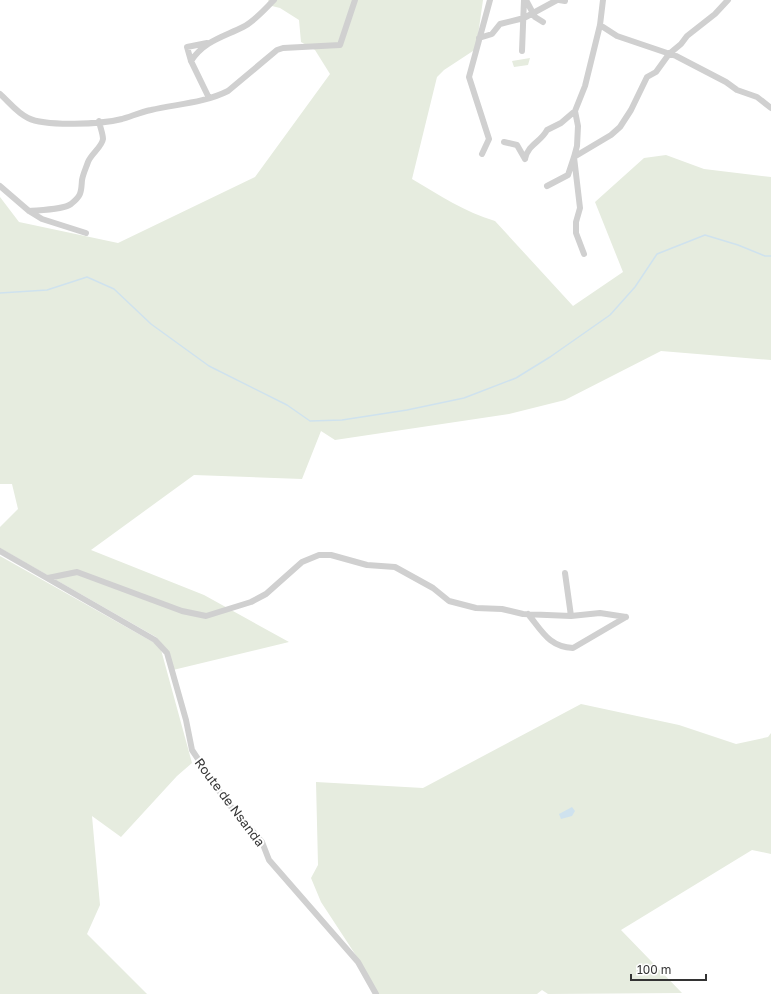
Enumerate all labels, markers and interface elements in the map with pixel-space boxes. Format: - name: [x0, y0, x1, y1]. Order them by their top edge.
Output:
- street label: Route de Nsanda: [192, 755, 268, 849]
- scale bar: [631, 956, 706, 982]
- text: 100 m: [637, 962, 671, 977]

